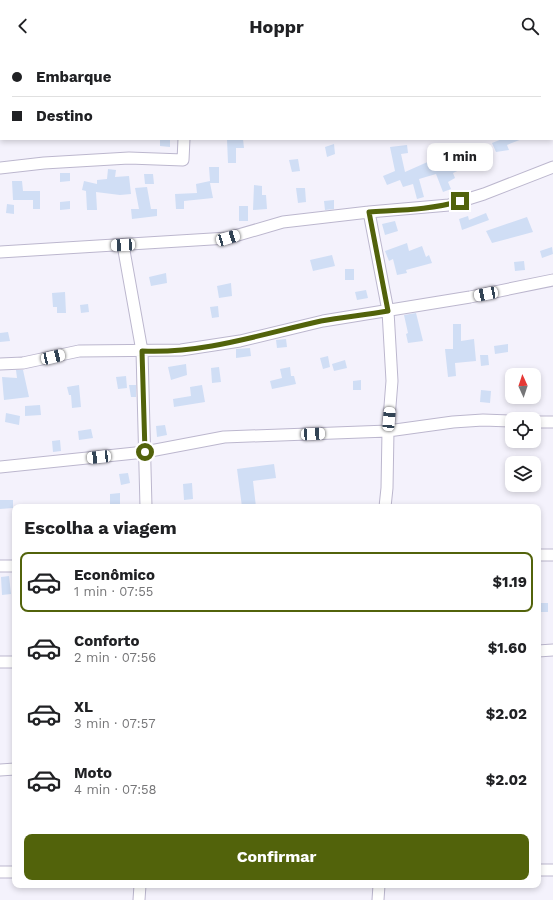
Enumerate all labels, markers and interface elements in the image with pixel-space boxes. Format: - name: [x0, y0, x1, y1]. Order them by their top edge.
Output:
- icon: back: [12, 15, 34, 37]
- icon: search: [519, 15, 541, 37]
- text: Hoppr: [249, 16, 304, 37]
- text: Embarque: [36, 68, 111, 86]
- text: Destino: [36, 107, 93, 125]
- callout: 1 min: [427, 143, 493, 171]
- text: 1 min: [443, 149, 477, 164]
- route end: [451, 192, 469, 210]
- car: [215, 229, 241, 247]
- car: [111, 238, 135, 252]
- car: [473, 286, 499, 302]
- car: [40, 348, 66, 366]
- north arrow: [505, 368, 541, 404]
- map controls: [505, 368, 541, 492]
- car: [382, 407, 396, 431]
- button: locate: [505, 412, 541, 448]
- car: [301, 427, 325, 441]
- route start: [136, 443, 154, 461]
- car: [86, 450, 112, 464]
- button: layers: [505, 456, 541, 492]
- text: Escolha a viagem: [24, 517, 177, 538]
- icon: car: [26, 564, 62, 600]
- text: Econômico: [74, 566, 155, 584]
- text: $1.19: [492, 573, 527, 591]
- text: 1 min · 07:55: [74, 584, 153, 599]
- icon: car: [26, 630, 62, 666]
- text: Conforto: [74, 632, 139, 650]
- text: $1.60: [488, 639, 527, 657]
- text: 2 min · 07:56: [74, 650, 156, 665]
- icon: car: [26, 696, 62, 732]
- text: XL: [74, 698, 93, 716]
- text: $2.02: [486, 705, 527, 723]
- text: 3 min · 07:57: [74, 716, 156, 731]
- icon: car: [26, 762, 62, 798]
- text: Moto: [74, 764, 112, 782]
- text: $2.02: [486, 771, 527, 789]
- text: 4 min · 07:58: [74, 782, 157, 797]
- button: Confirmar: [24, 834, 529, 880]

